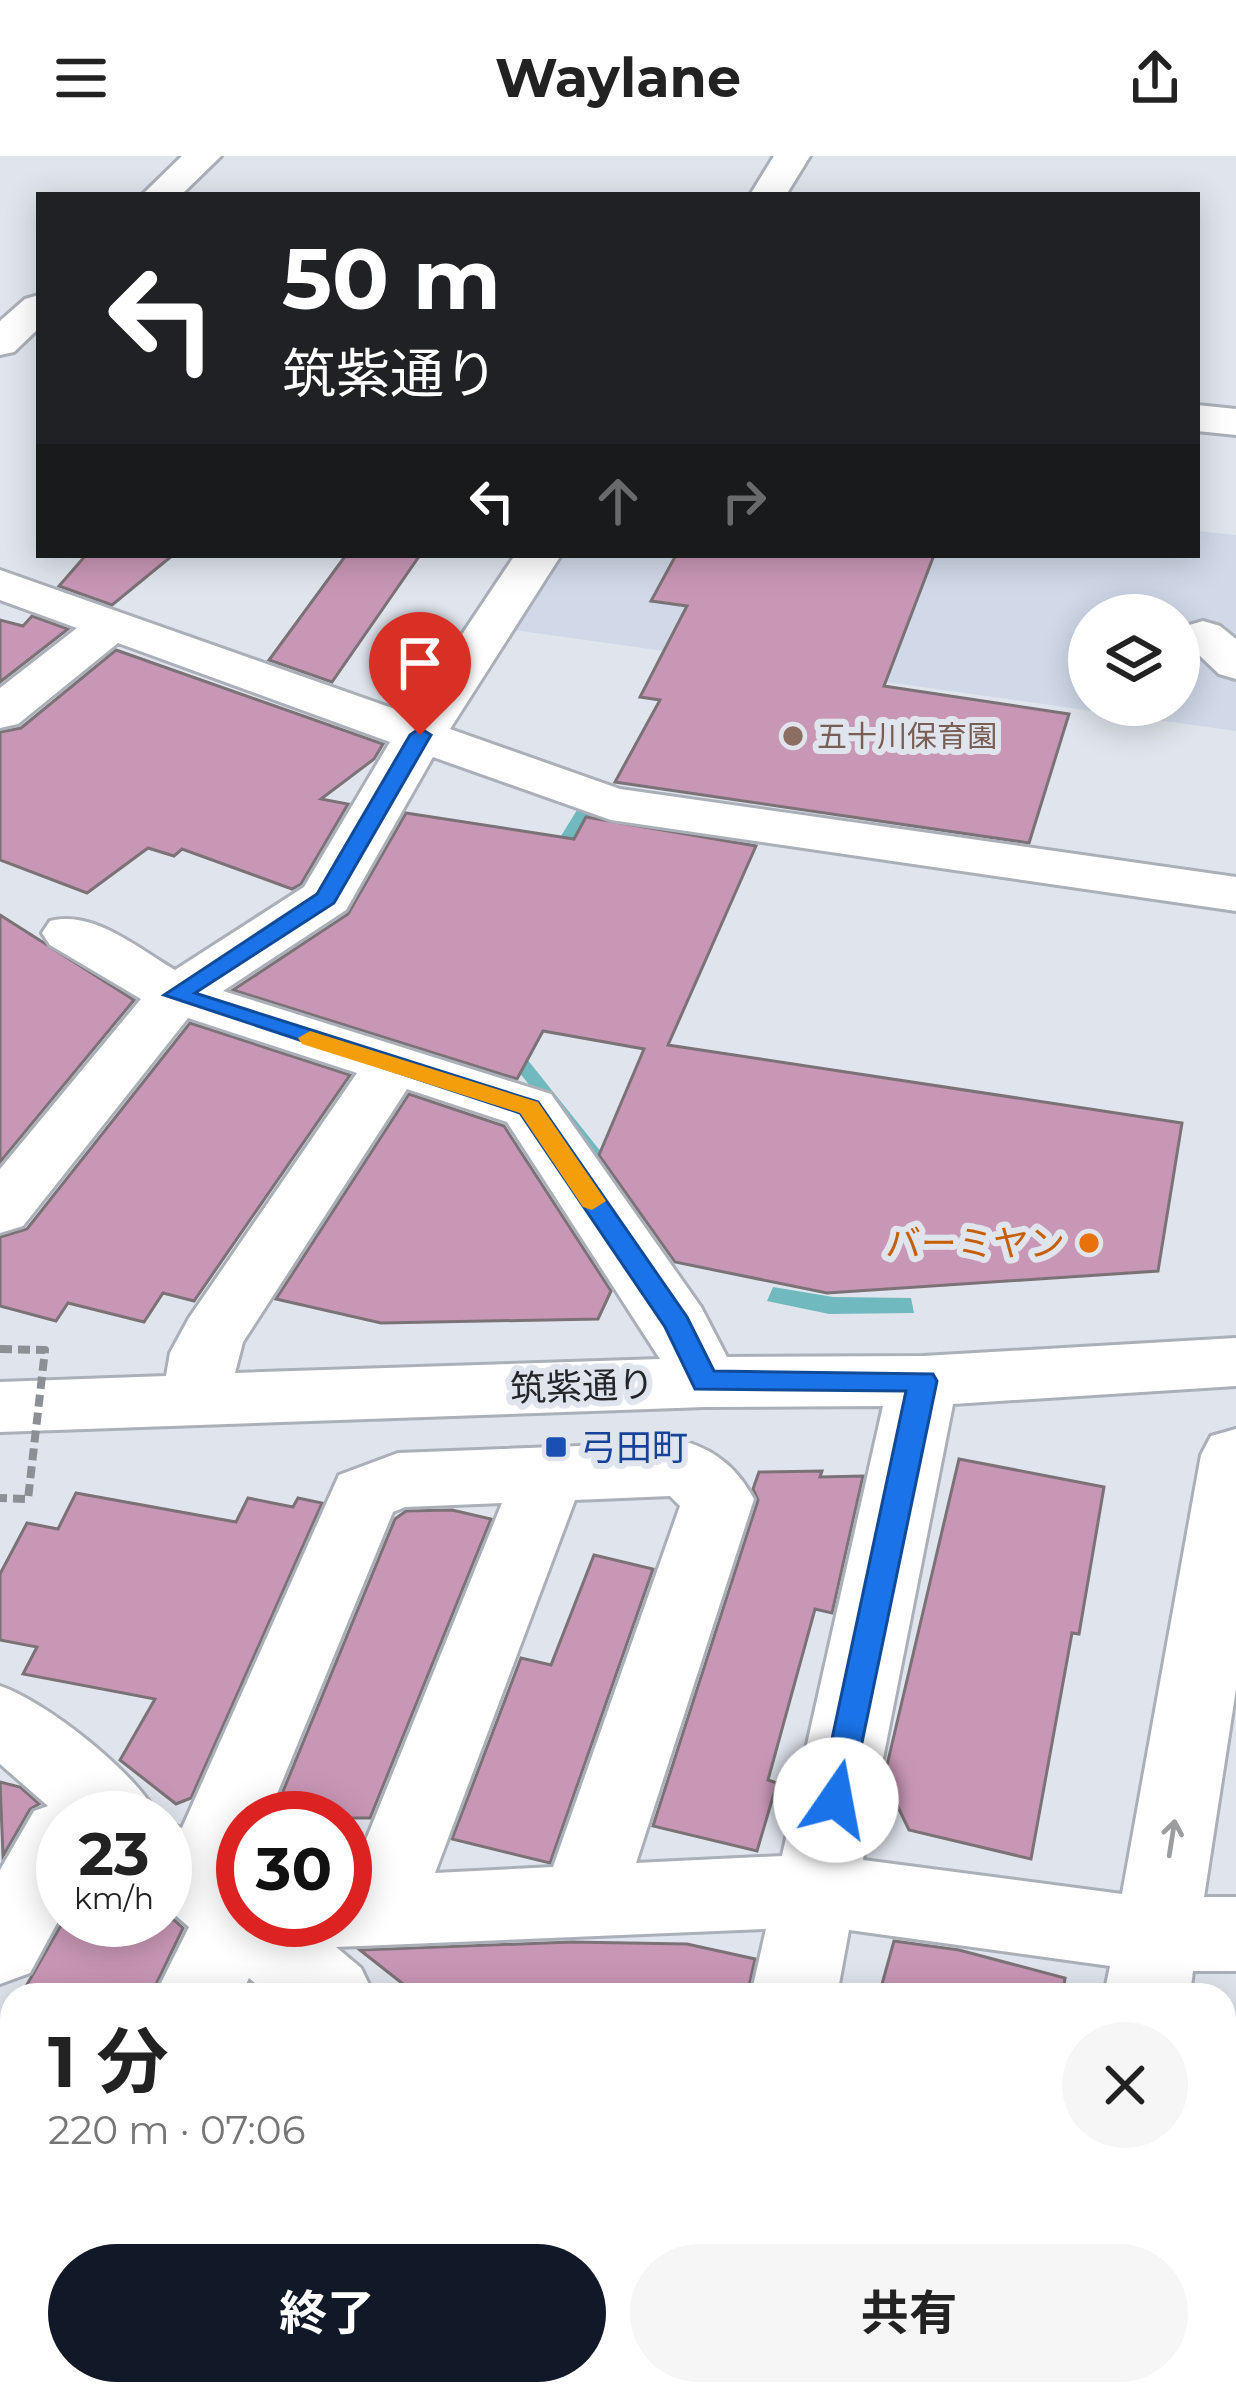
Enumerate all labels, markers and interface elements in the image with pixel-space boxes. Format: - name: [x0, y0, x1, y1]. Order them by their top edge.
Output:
- icon: menu: [48, 45, 114, 111]
- text: Waylane: [495, 45, 741, 111]
- icon: share: [1122, 45, 1188, 111]
- text: 50 m: [282, 228, 501, 330]
- icon: left: [84, 240, 240, 396]
- text: 筑紫通り: [282, 341, 498, 407]
- icon: left: [459, 468, 525, 534]
- icon: ahead: [585, 468, 651, 534]
- icon: right: [711, 468, 777, 534]
- map controls: [1068, 594, 1200, 726]
- button: layers: [1068, 594, 1200, 726]
- pin: [369, 612, 471, 735]
- icon: arrive: [387, 630, 453, 696]
- place label: 五十川保育園: [817, 718, 997, 755]
- marker: 五十川保育園: [780, 723, 806, 749]
- place label: バーミヤン: [885, 1221, 1065, 1265]
- marker: バーミヤン: [1076, 1230, 1102, 1256]
- street label: 筑紫通り: [509, 1362, 655, 1410]
- place label: 弓田町: [580, 1425, 688, 1469]
- marker: 弓田町: [543, 1434, 569, 1460]
- position arrow: [773, 1737, 899, 1863]
- speed limit sign: 30: [216, 1791, 372, 1947]
- text: 23: [79, 1817, 149, 1890]
- one-way arrow: [1161, 1819, 1184, 1858]
- text: km/h: [74, 1880, 154, 1917]
- text: 1 分: [48, 2017, 169, 2105]
- button: close: [1062, 2022, 1188, 2148]
- text: 220 m · 07:06: [48, 2106, 305, 2154]
- button: 終了: [48, 2244, 606, 2382]
- button: 共有: [630, 2244, 1188, 2382]

